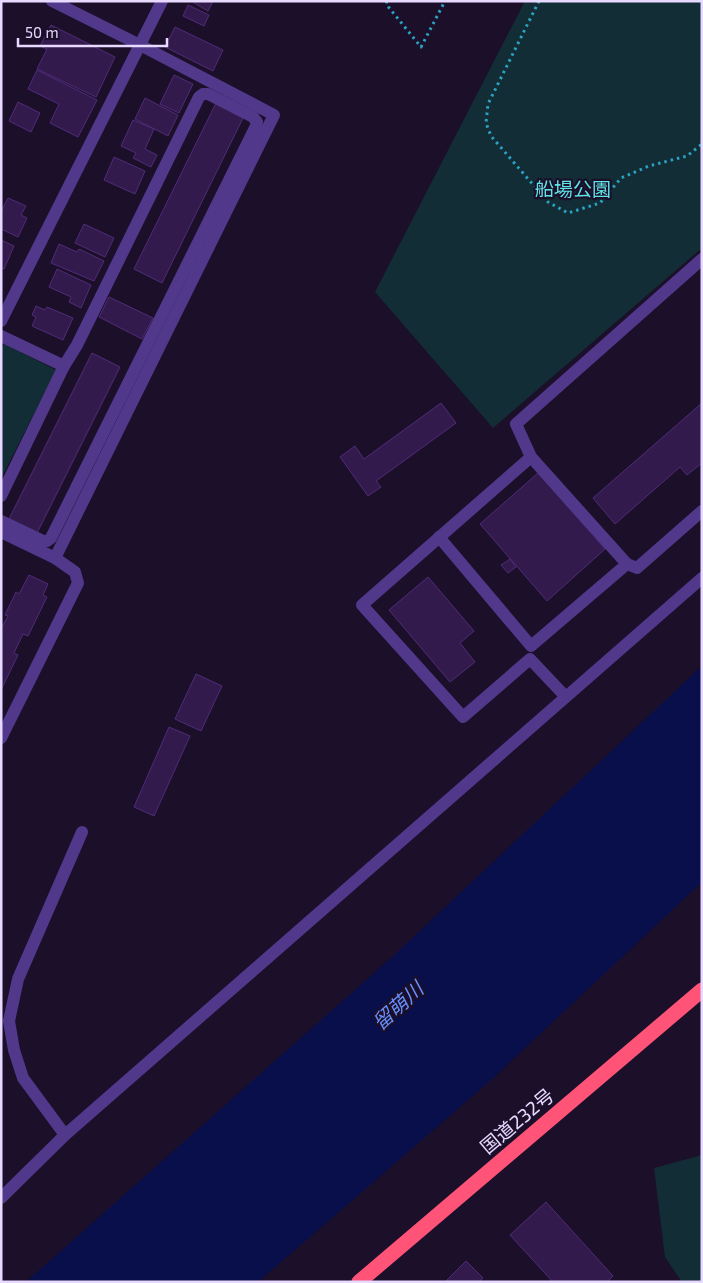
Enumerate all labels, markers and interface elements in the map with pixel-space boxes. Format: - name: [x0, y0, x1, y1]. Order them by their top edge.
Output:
- scale bar: [18, 15, 166, 47]
- text: 50 m: [25, 23, 59, 41]
- park label: 船場公園: [535, 177, 611, 200]
- water label: 留萌川: [367, 975, 429, 1034]
- street label: 国道232号: [475, 1083, 558, 1158]

